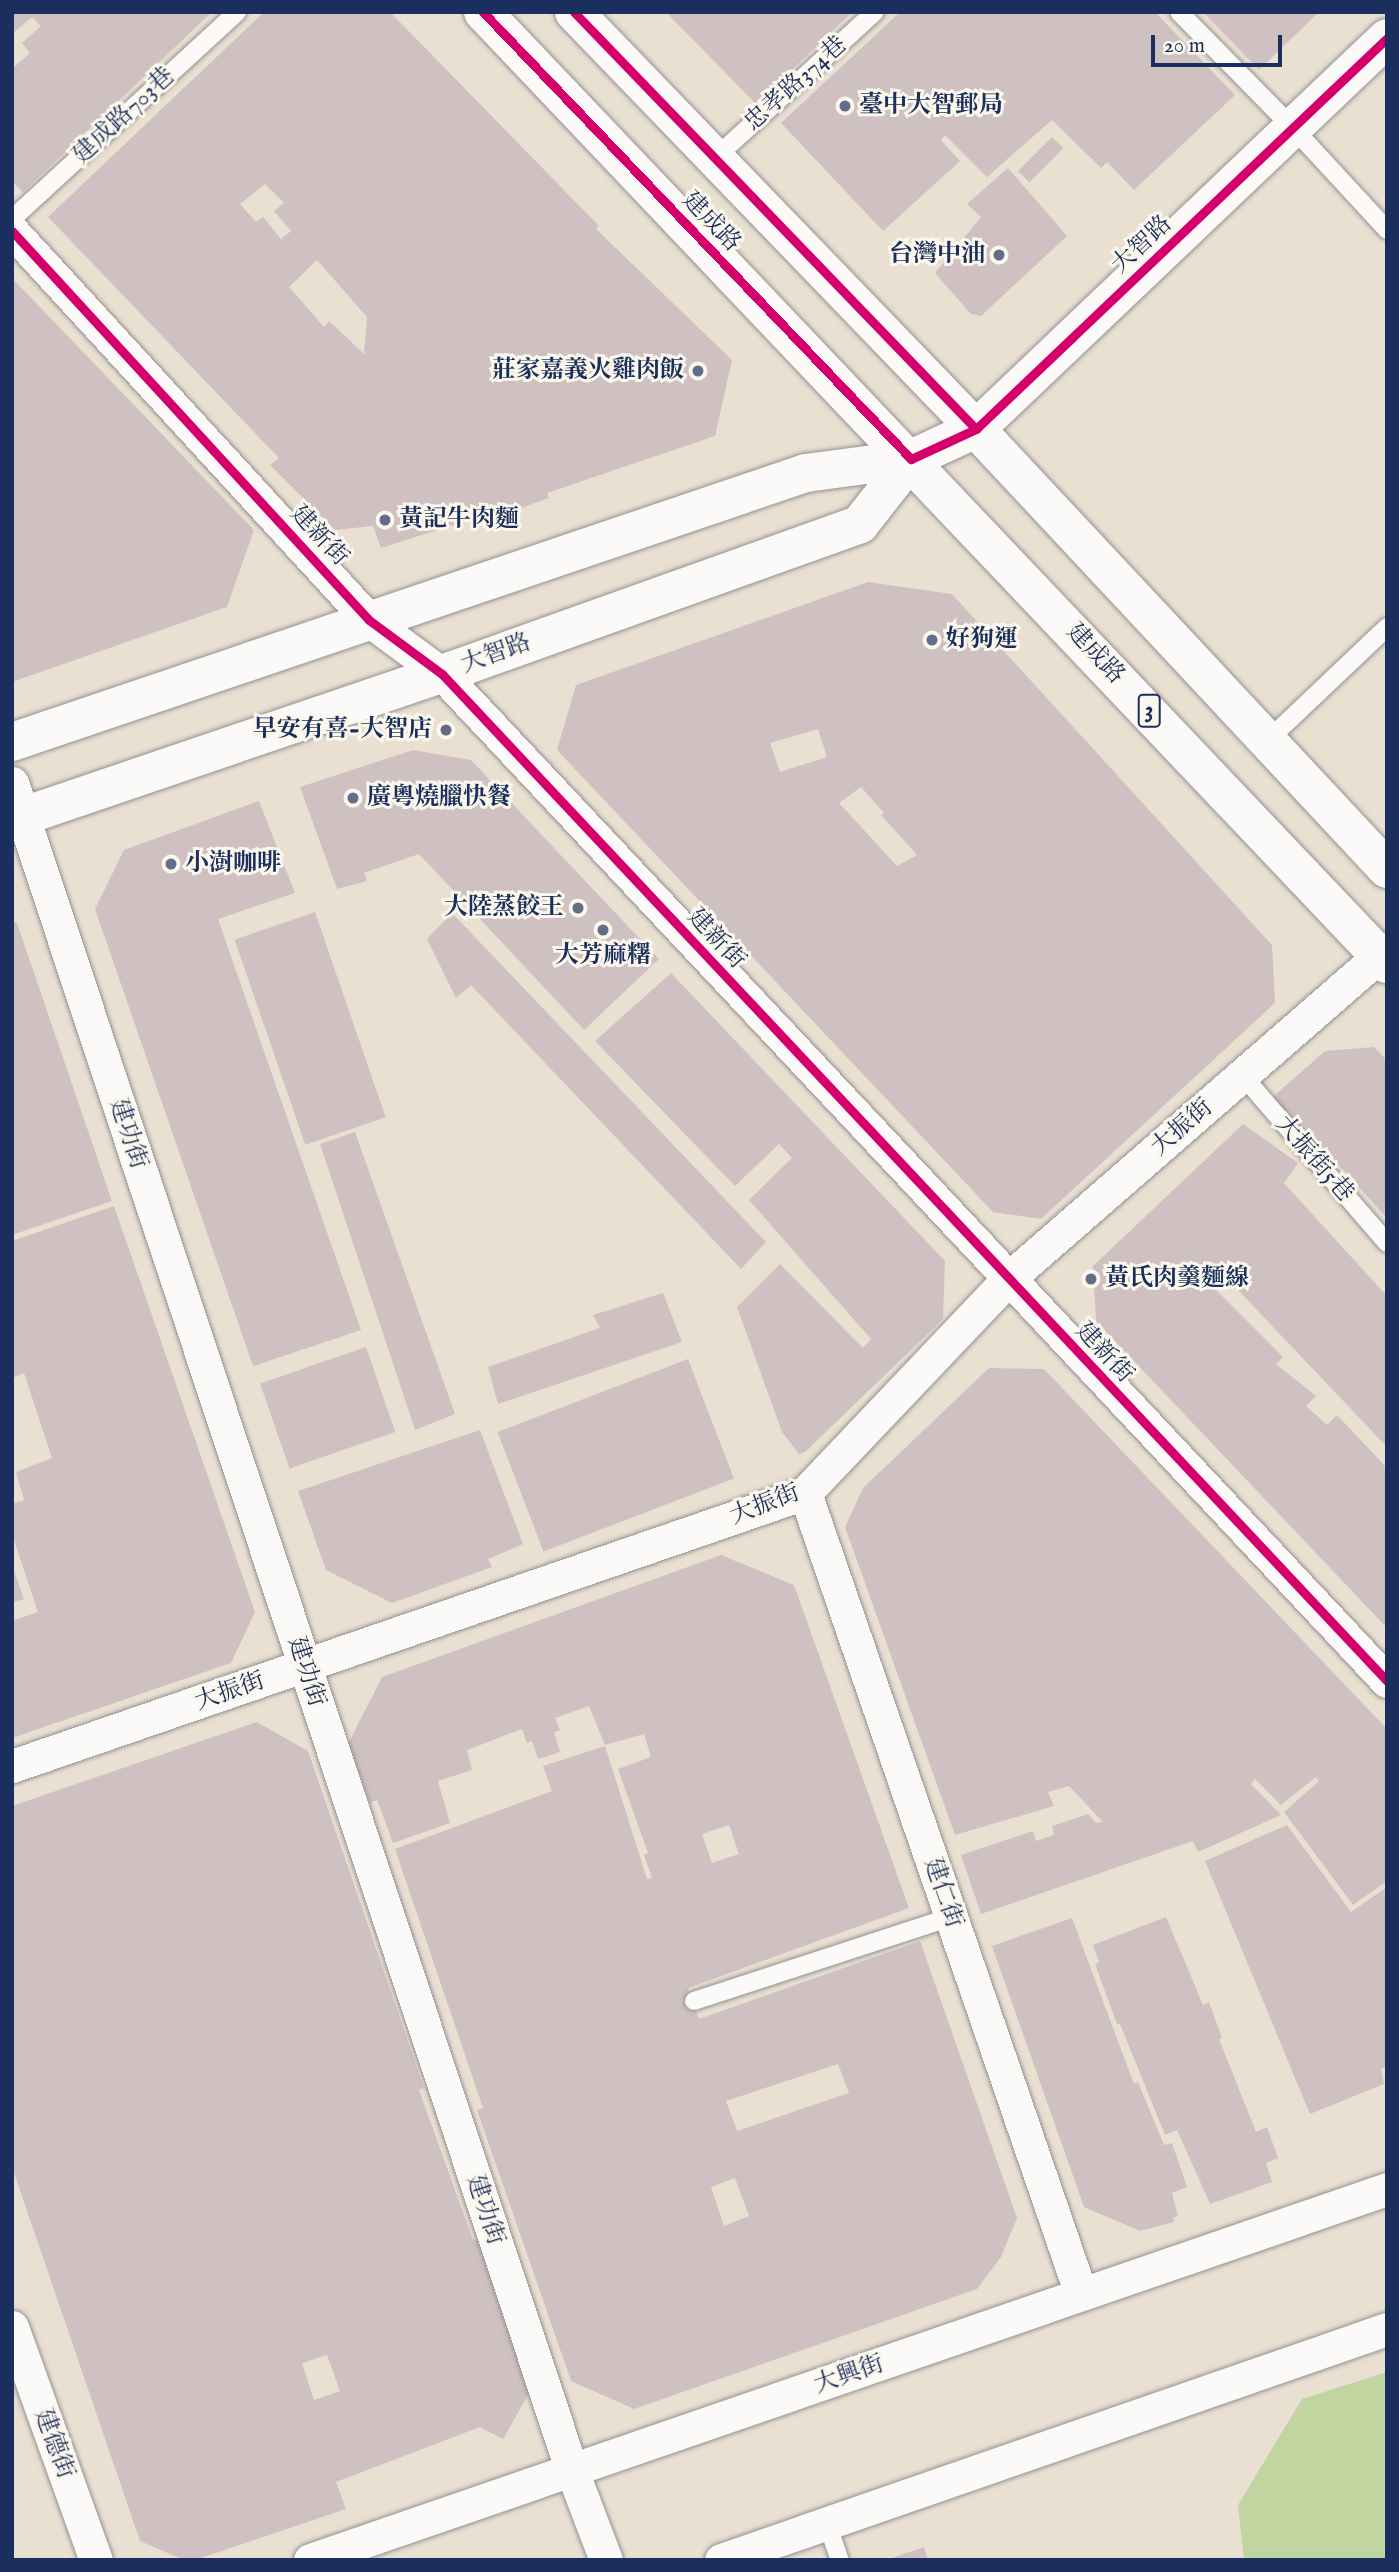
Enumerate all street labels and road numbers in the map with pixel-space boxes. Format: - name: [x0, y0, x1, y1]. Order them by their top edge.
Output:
- street label: 忠孝路374巷: [739, 31, 853, 137]
- street label: 建成路703巷: [67, 62, 181, 170]
- street label: 建成路: [676, 186, 746, 258]
- street label: 大智路: [1106, 210, 1178, 280]
- street label: 建新街: [284, 500, 354, 572]
- street label: 建成路: [1060, 618, 1130, 690]
- street label: 大智路: [457, 628, 535, 680]
- road number: 3: [1137, 692, 1161, 730]
- street label: 建新街: [681, 903, 751, 975]
- street label: 大振街: [1145, 1094, 1219, 1162]
- street label: 建功街: [103, 1095, 153, 1173]
- street label: 大振街5巷: [1269, 1110, 1359, 1208]
- street label: 建新街: [1069, 1317, 1139, 1389]
- street label: 大振街: [726, 1479, 804, 1531]
- street label: 建功街: [281, 1633, 331, 1711]
- street label: 大振街: [191, 1667, 269, 1717]
- street label: 建仁街: [918, 1854, 968, 1932]
- street label: 建功街: [460, 2171, 510, 2249]
- street label: 大興街: [810, 2350, 888, 2400]
- street label: 建德街: [28, 2405, 80, 2483]

